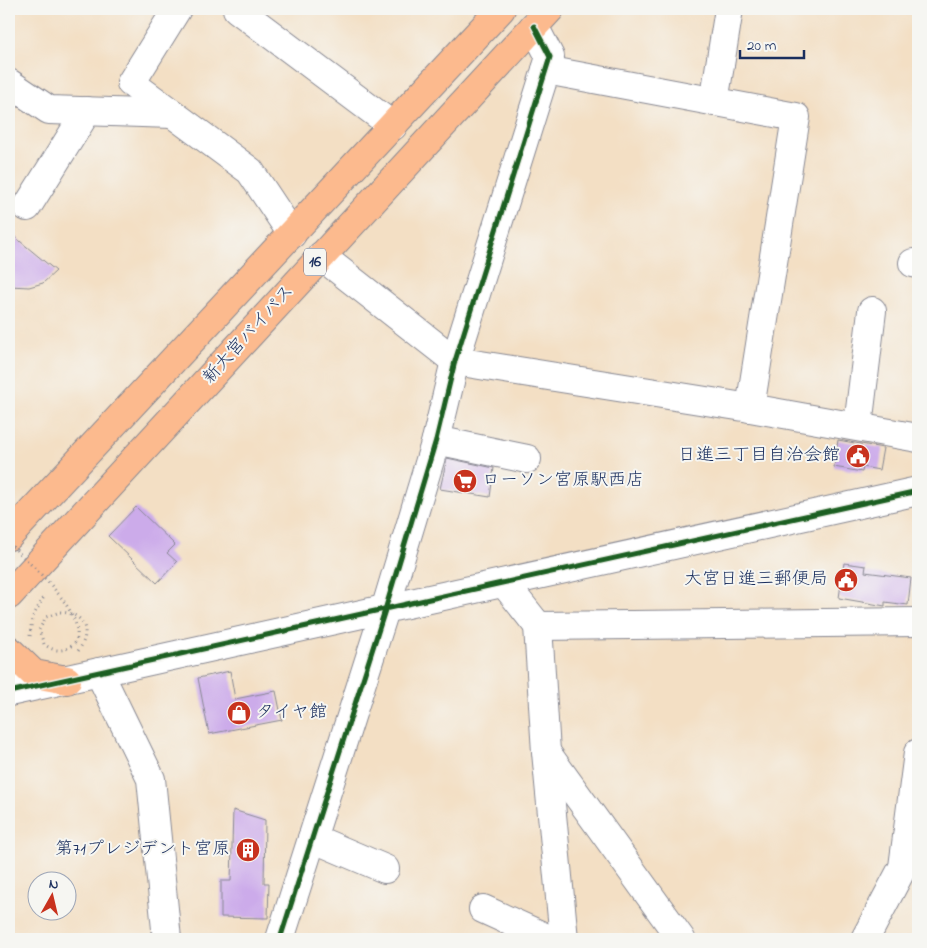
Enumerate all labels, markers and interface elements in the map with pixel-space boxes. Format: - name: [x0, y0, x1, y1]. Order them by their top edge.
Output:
- scale bar: [740, 28, 803, 60]
- text: 20 m: [747, 35, 777, 57]
- road number: 16: [304, 248, 326, 276]
- street label: 新大宮バイパス: [197, 280, 301, 390]
- place label: 日進三丁目自治会館: [678, 443, 840, 469]
- public building icon: 日進三丁目自治会館: [845, 443, 871, 469]
- supermarket icon: ローソン宮原駅西店: [452, 468, 478, 494]
- place label: ローソン宮原駅西店: [482, 468, 644, 494]
- place label: 大宮日進三郵便局: [684, 567, 828, 593]
- public building icon: 大宮日進三郵便局: [833, 567, 859, 593]
- shop icon: タイヤ館: [226, 700, 252, 726]
- place label: タイヤ館: [256, 700, 327, 726]
- place label: 第71プレジデント宮原: [55, 837, 230, 863]
- building icon: 第71プレジデント宮原: [235, 837, 261, 863]
- north arrow: [28, 870, 78, 920]
- text: N: [47, 874, 60, 896]

